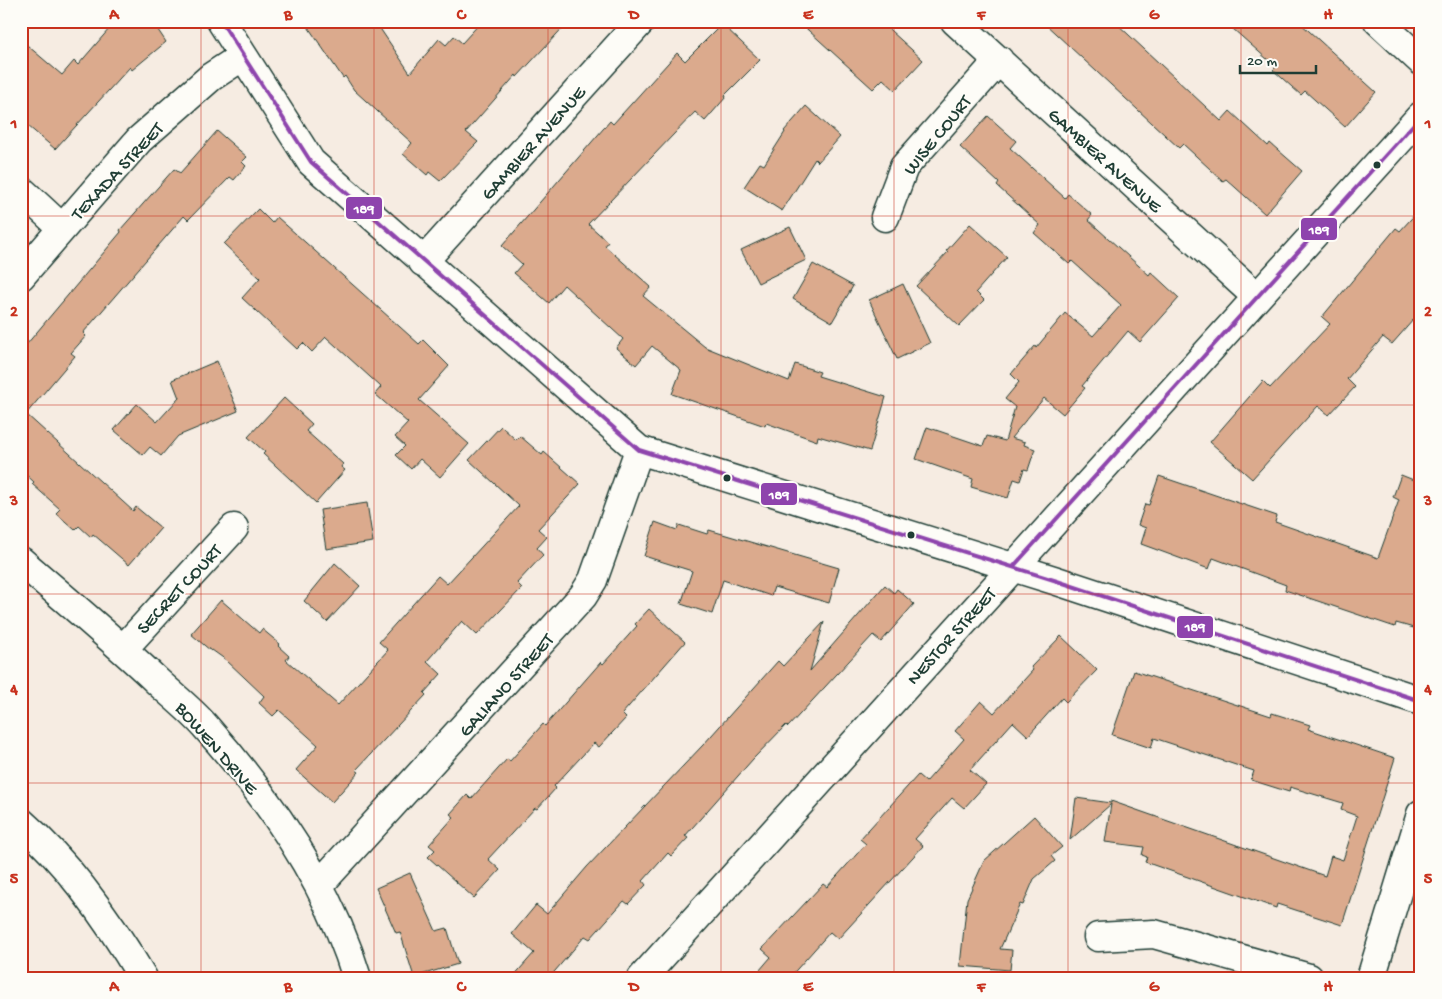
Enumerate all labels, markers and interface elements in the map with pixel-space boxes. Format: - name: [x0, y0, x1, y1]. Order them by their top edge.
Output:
- text: A: [108, 7, 120, 26]
- text: B: [283, 7, 293, 26]
- text: C: [456, 7, 467, 26]
- text: D: [627, 7, 640, 26]
- text: E: [803, 7, 814, 26]
- text: F: [976, 7, 987, 26]
- text: G: [1149, 7, 1160, 26]
- text: H: [1323, 7, 1333, 26]
- scale bar: [1240, 42, 1316, 74]
- text: 20 m: [1247, 53, 1277, 71]
- street label: GAMBIER AVENUE: [477, 82, 593, 206]
- street label: WISE COURT: [900, 91, 978, 181]
- street label: GAMBIER AVENUE: [1042, 104, 1166, 220]
- text: 1: [10, 116, 17, 135]
- text: 1: [1424, 116, 1431, 135]
- street label: TEXADA STREET: [67, 118, 170, 227]
- unlabelled marker: [1372, 160, 1382, 170]
- line badge: 189: [345, 196, 383, 220]
- text: 189: [353, 202, 374, 219]
- line badge: 189: [1300, 217, 1338, 241]
- text: 189: [1308, 223, 1329, 240]
- text: 2: [10, 304, 18, 323]
- text: 2: [1424, 304, 1432, 323]
- unlabelled marker: [722, 473, 732, 483]
- line badge: 189: [760, 482, 798, 506]
- text: 189: [768, 488, 789, 505]
- text: 3: [9, 493, 18, 512]
- text: 3: [1423, 493, 1432, 512]
- unlabelled marker: [906, 530, 916, 540]
- street label: SECRET COURT: [133, 540, 228, 640]
- street label: NESTOR STREET: [903, 583, 1003, 691]
- line badge: 189: [1176, 615, 1214, 639]
- text: 189: [1184, 620, 1205, 637]
- street label: GALIANO STREET: [455, 629, 561, 743]
- text: 4: [9, 682, 18, 701]
- text: 4: [1423, 682, 1432, 701]
- street label: BOWEN DRIVE: [168, 697, 263, 801]
- text: 5: [10, 871, 19, 890]
- text: 5: [1424, 871, 1433, 890]
- text: A: [108, 979, 120, 998]
- text: B: [283, 979, 293, 998]
- text: C: [456, 979, 467, 998]
- text: D: [627, 979, 640, 998]
- text: E: [803, 979, 814, 998]
- text: F: [976, 979, 987, 998]
- text: G: [1149, 979, 1160, 998]
- text: H: [1323, 979, 1333, 998]

